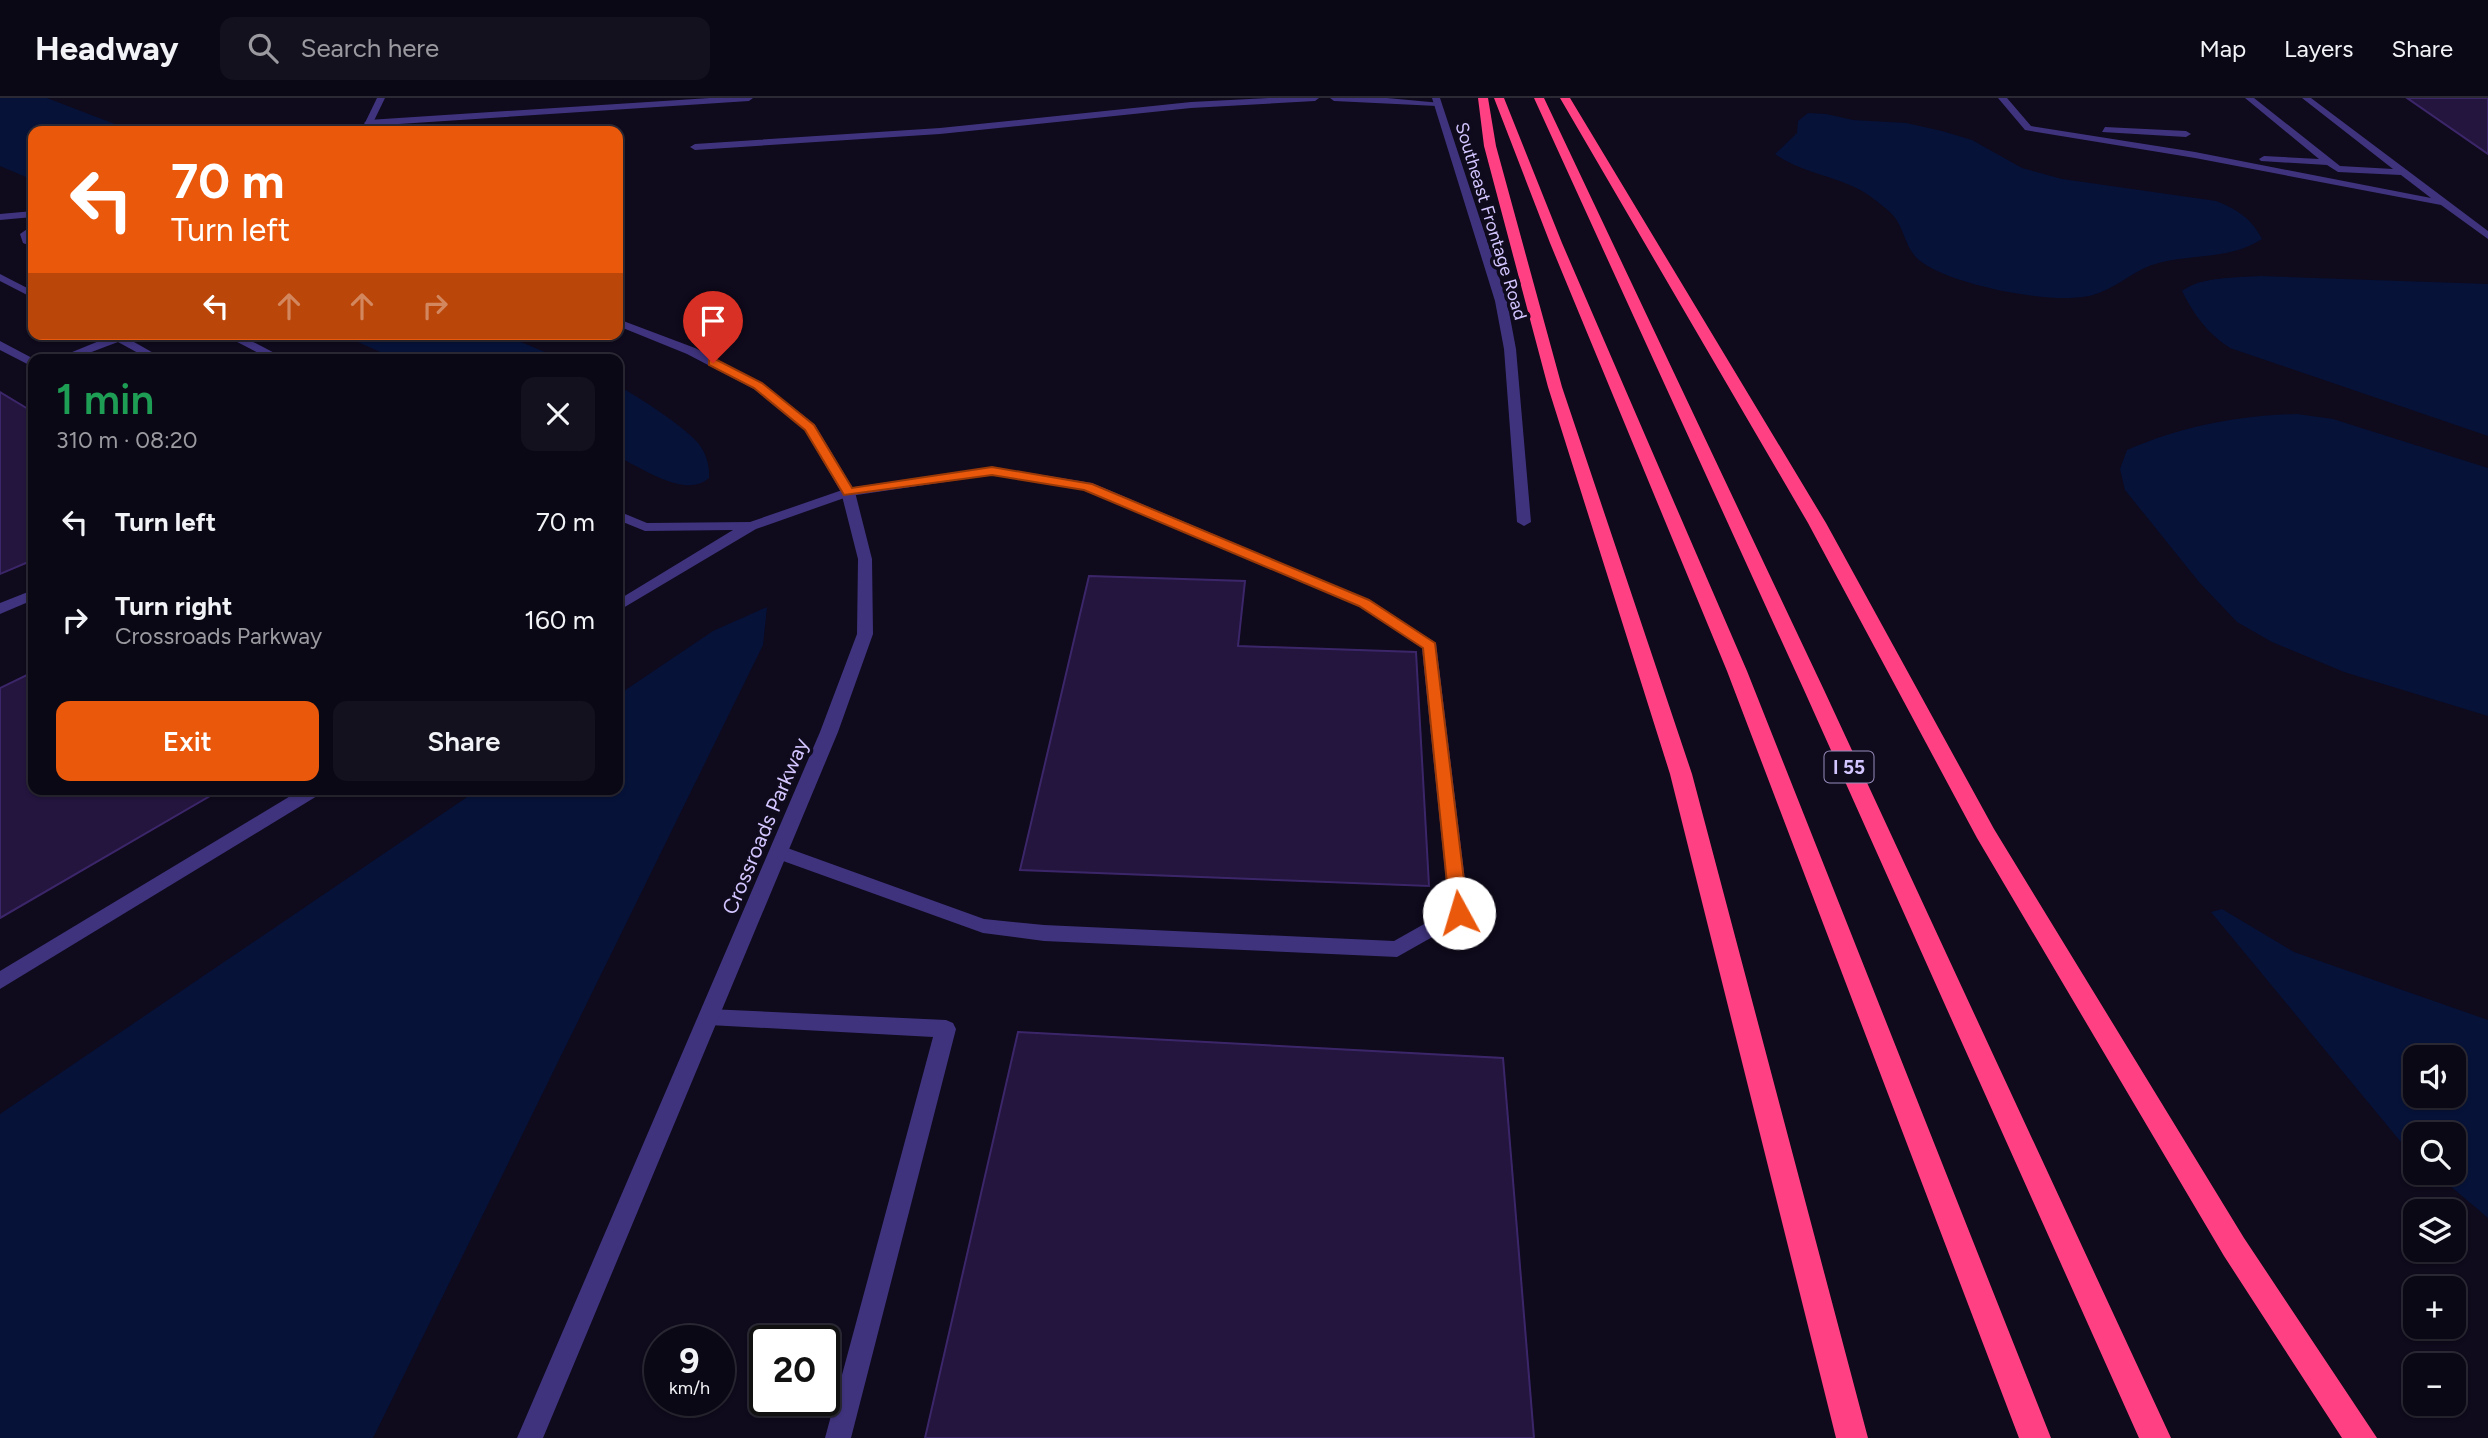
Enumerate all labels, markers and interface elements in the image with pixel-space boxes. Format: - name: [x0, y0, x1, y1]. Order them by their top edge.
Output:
- search box: [220, 17, 710, 80]
- text: Headway: [35, 29, 178, 68]
- icon: search: [244, 29, 282, 67]
- text: Search here: [300, 32, 439, 64]
- text: Map: [2199, 34, 2246, 63]
- text: Layers: [2284, 34, 2353, 63]
- text: Share: [2391, 34, 2453, 63]
- street label: Southeast Frontage Road: [1450, 120, 1532, 322]
- text: 70 m: [171, 151, 284, 210]
- icon: left: [56, 154, 147, 245]
- text: Turn left: [171, 211, 290, 249]
- icon: left: [197, 287, 235, 325]
- icon: ahead: [270, 287, 308, 325]
- icon: ahead: [343, 287, 381, 325]
- icon: right: [416, 287, 454, 325]
- pin: [683, 291, 743, 363]
- icon: arrive: [694, 302, 732, 340]
- text: 1 min: [56, 374, 154, 425]
- button: close: [521, 377, 595, 451]
- text: 310 m · 08:20: [56, 426, 198, 454]
- icon: left: [56, 503, 94, 541]
- text: Turn left: [115, 506, 216, 538]
- text: 70 m: [536, 506, 595, 538]
- text: Turn right: [115, 590, 232, 622]
- icon: right: [56, 601, 94, 639]
- text: 160 m: [524, 604, 595, 636]
- text: Crossroads Parkway: [115, 622, 322, 650]
- button: Exit: [56, 701, 319, 781]
- button: Share: [333, 701, 595, 781]
- street label: Crossroads Parkway: [717, 734, 813, 918]
- road number: I 55: [1825, 752, 1874, 782]
- position arrow: [1422, 876, 1496, 950]
- map controls: [2403, 1045, 2466, 1416]
- button: sound: [2403, 1045, 2466, 1108]
- button: search: [2403, 1122, 2466, 1185]
- button: layers: [2403, 1199, 2466, 1262]
- button: +: [2403, 1276, 2466, 1339]
- speed limit sign: 20: [749, 1325, 840, 1416]
- text: 9: [679, 1340, 700, 1382]
- button: −: [2403, 1353, 2466, 1416]
- text: km/h: [669, 1377, 710, 1399]

